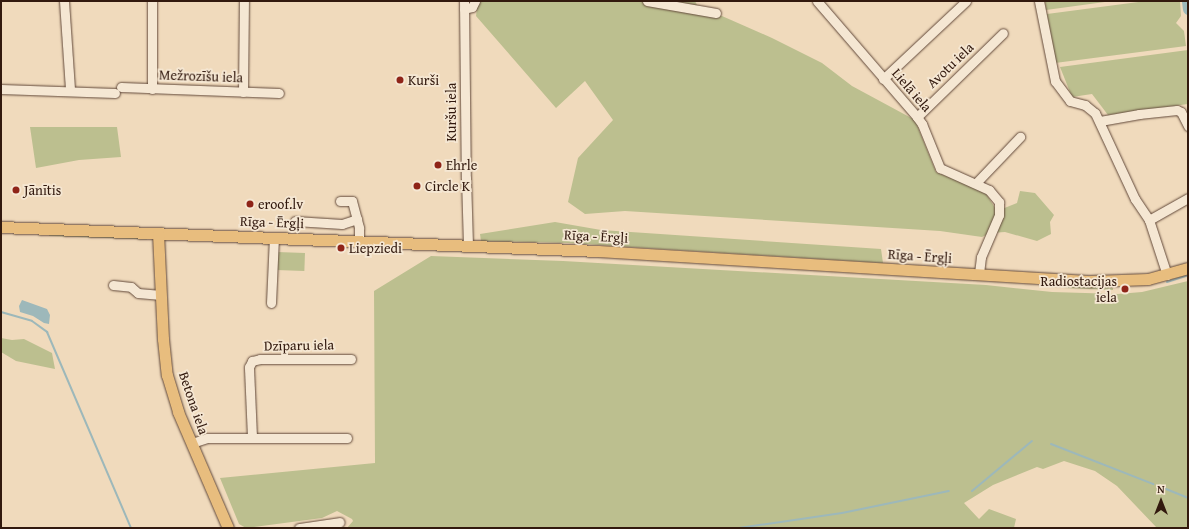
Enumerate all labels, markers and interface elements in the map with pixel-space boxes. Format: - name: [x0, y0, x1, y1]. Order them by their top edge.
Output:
- street label: Avotu iela: [923, 39, 977, 91]
- street label: Lielā iela: [889, 65, 935, 115]
- street label: Mežrozīšu iela: [159, 66, 243, 86]
- place label: Kurši: [408, 72, 439, 88]
- marker: Kurši: [395, 75, 405, 85]
- street label: Kuršu iela: [443, 83, 459, 141]
- place label: Ehrle: [446, 157, 477, 173]
- marker: Ehrle: [433, 160, 443, 170]
- place label: Circle K: [425, 178, 470, 194]
- marker: Circle K: [412, 181, 422, 191]
- place label: Jānītis: [24, 182, 61, 198]
- marker: Jānītis: [11, 185, 21, 195]
- place label: eroof.lv: [258, 196, 303, 212]
- marker: eroof.lv: [245, 199, 255, 209]
- street label: Rīga - Ērgļi: [240, 212, 304, 232]
- street label: Rīga - Ērgļi: [563, 226, 629, 246]
- place label: Liepziedi: [349, 240, 402, 256]
- marker: Liepziedi: [336, 243, 346, 253]
- street label: Rīga - Ērgļi: [887, 245, 953, 267]
- place label: Radiostacijas iela: [1041, 273, 1117, 306]
- marker: Radiostacijas iela: [1120, 284, 1130, 294]
- street label: Dzīparu iela: [264, 336, 334, 354]
- street label: Betona iela: [175, 369, 213, 437]
- north arrow: [1141, 481, 1181, 521]
- text: N: [1157, 481, 1165, 497]

